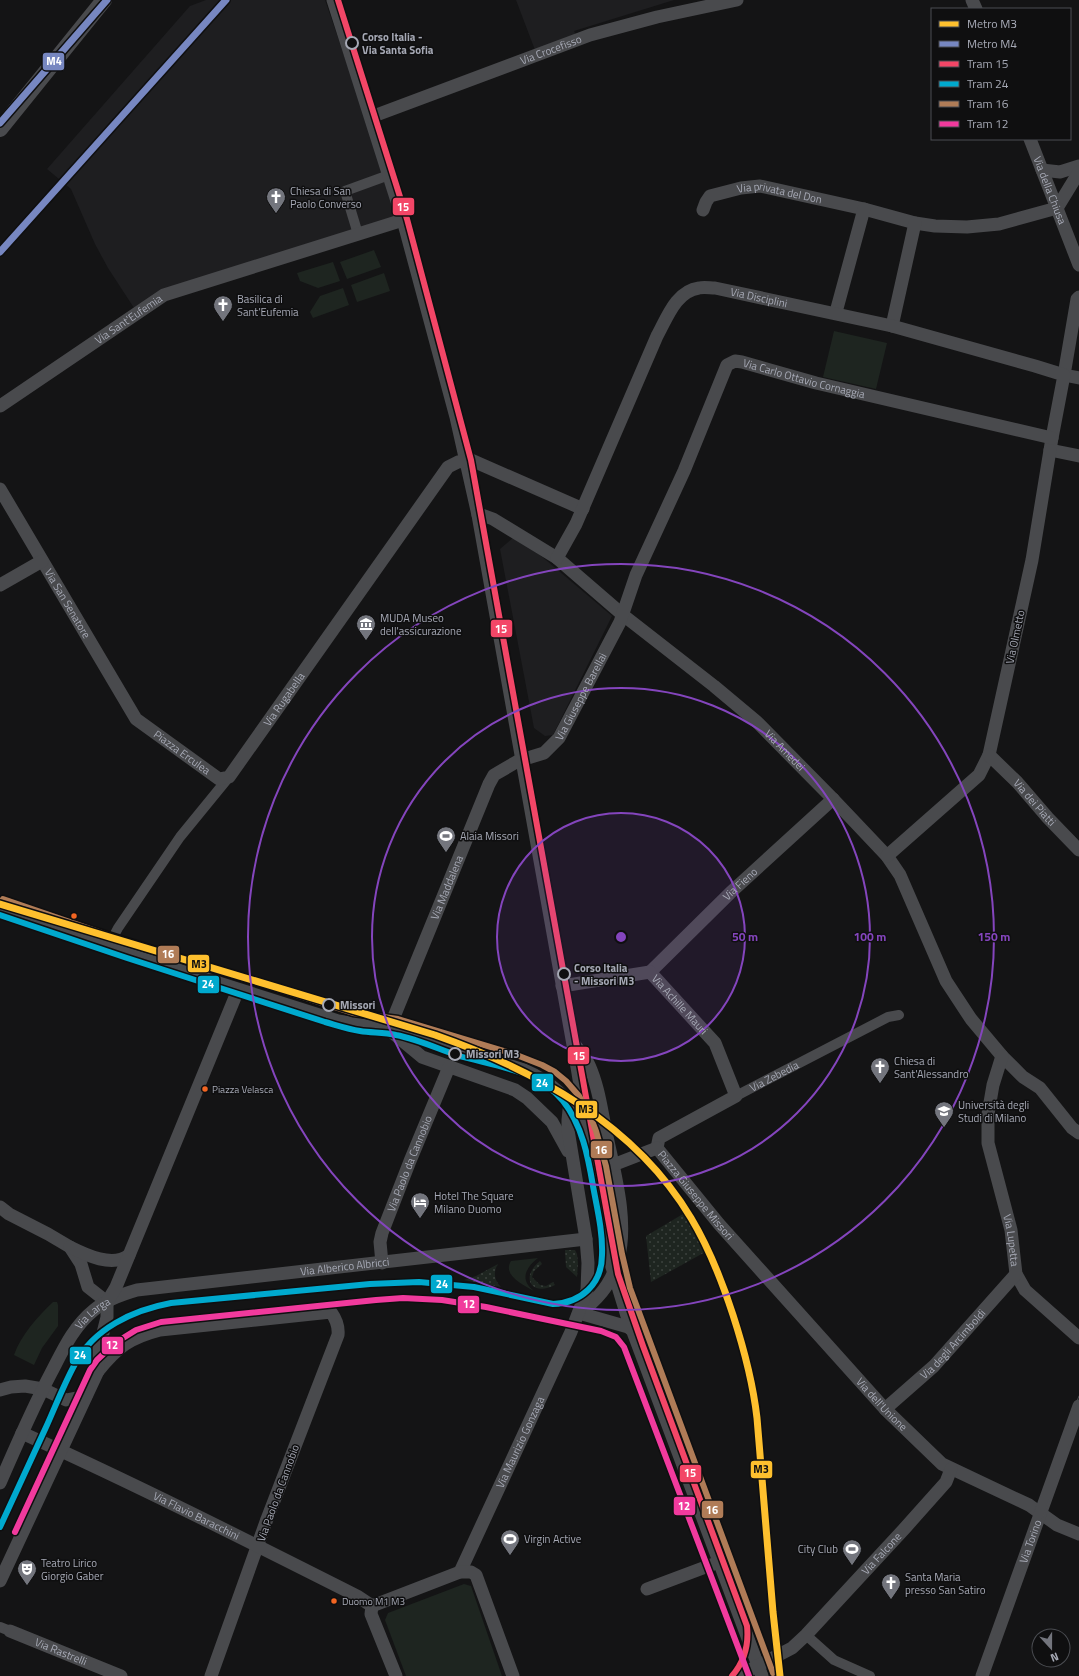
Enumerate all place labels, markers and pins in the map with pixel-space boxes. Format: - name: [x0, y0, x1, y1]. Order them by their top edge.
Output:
- place label: Corso Italia - Via Santa Sofia: [362, 29, 434, 58]
- marker: Corso Italia - Via Santa Sofia: [345, 36, 359, 50]
- place label: Chiesa di San Paolo Converso: [290, 183, 362, 212]
- church icon: Chiesa di San Paolo Converso: [265, 186, 287, 214]
- place label: Basilica di Sant’Eufemia: [237, 291, 299, 320]
- church icon: Basilica di Sant’Eufemia: [212, 294, 234, 322]
- place label: MUDA Museo dell'assicurazione: [380, 610, 462, 639]
- museum icon: MUDA Museo dell'assicurazione: [355, 613, 377, 641]
- sports icon: Alaia Missori: [435, 825, 457, 853]
- place label: Alaia Missori: [460, 828, 519, 844]
- unlabelled marker: [69, 911, 79, 921]
- centre of rings: [614, 930, 628, 944]
- place label: Corso Italia - Missori M3: [574, 960, 634, 989]
- marker: Corso Italia - Missori M3: [557, 967, 571, 981]
- place label: Missori: [340, 997, 376, 1013]
- marker: Missori: [322, 998, 336, 1012]
- place label: Missori M3: [466, 1046, 519, 1062]
- marker: Missori M3: [448, 1047, 462, 1061]
- place label: Chiesa di Sant'Alessandro: [894, 1053, 969, 1082]
- church icon: Chiesa di Sant'Alessandro: [869, 1056, 891, 1084]
- place label: Piazza Velasca: [212, 1082, 273, 1097]
- marker: Piazza Velasca: [200, 1084, 210, 1094]
- place label: Università degli Studi di Milano: [958, 1097, 1029, 1126]
- school or university icon: Università degli Studi di Milano: [933, 1100, 955, 1128]
- place label: Hotel The Square Milano Duomo: [434, 1188, 514, 1217]
- hotel icon: Hotel The Square Milano Duomo: [409, 1191, 431, 1219]
- sports icon: Virgin Active: [499, 1528, 521, 1556]
- place label: Virgin Active: [524, 1531, 582, 1547]
- sports icon: City Club: [841, 1538, 863, 1566]
- place label: City Club: [798, 1541, 838, 1557]
- place label: Teatro Lirico Giorgio Gaber: [41, 1555, 104, 1584]
- theatre icon: Teatro Lirico Giorgio Gaber: [16, 1558, 38, 1586]
- place label: Santa Maria presso San Satiro: [905, 1569, 986, 1598]
- church icon: Santa Maria presso San Satiro: [880, 1572, 902, 1600]
- place label: Duomo M1 M3: [342, 1594, 405, 1609]
- marker: Duomo M1 M3: [329, 1596, 339, 1606]

